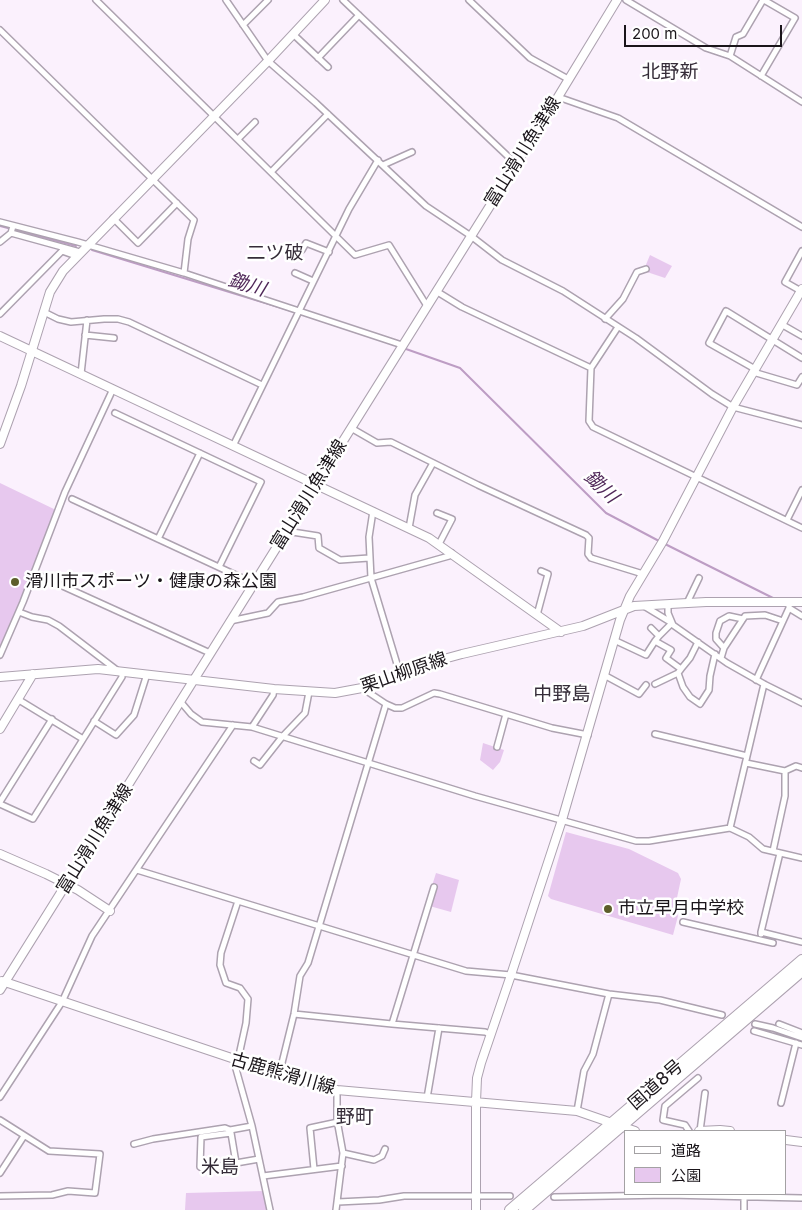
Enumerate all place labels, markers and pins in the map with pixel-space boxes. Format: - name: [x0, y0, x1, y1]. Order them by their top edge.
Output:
- place label: 滑川市スポーツ・健康の森公園: [25, 571, 277, 593]
- marker: 滑川市スポーツ・健康の森公園: [9, 576, 21, 588]
- place label: 市立早月中学校: [618, 898, 744, 920]
- marker: 市立早月中学校: [602, 903, 614, 915]

